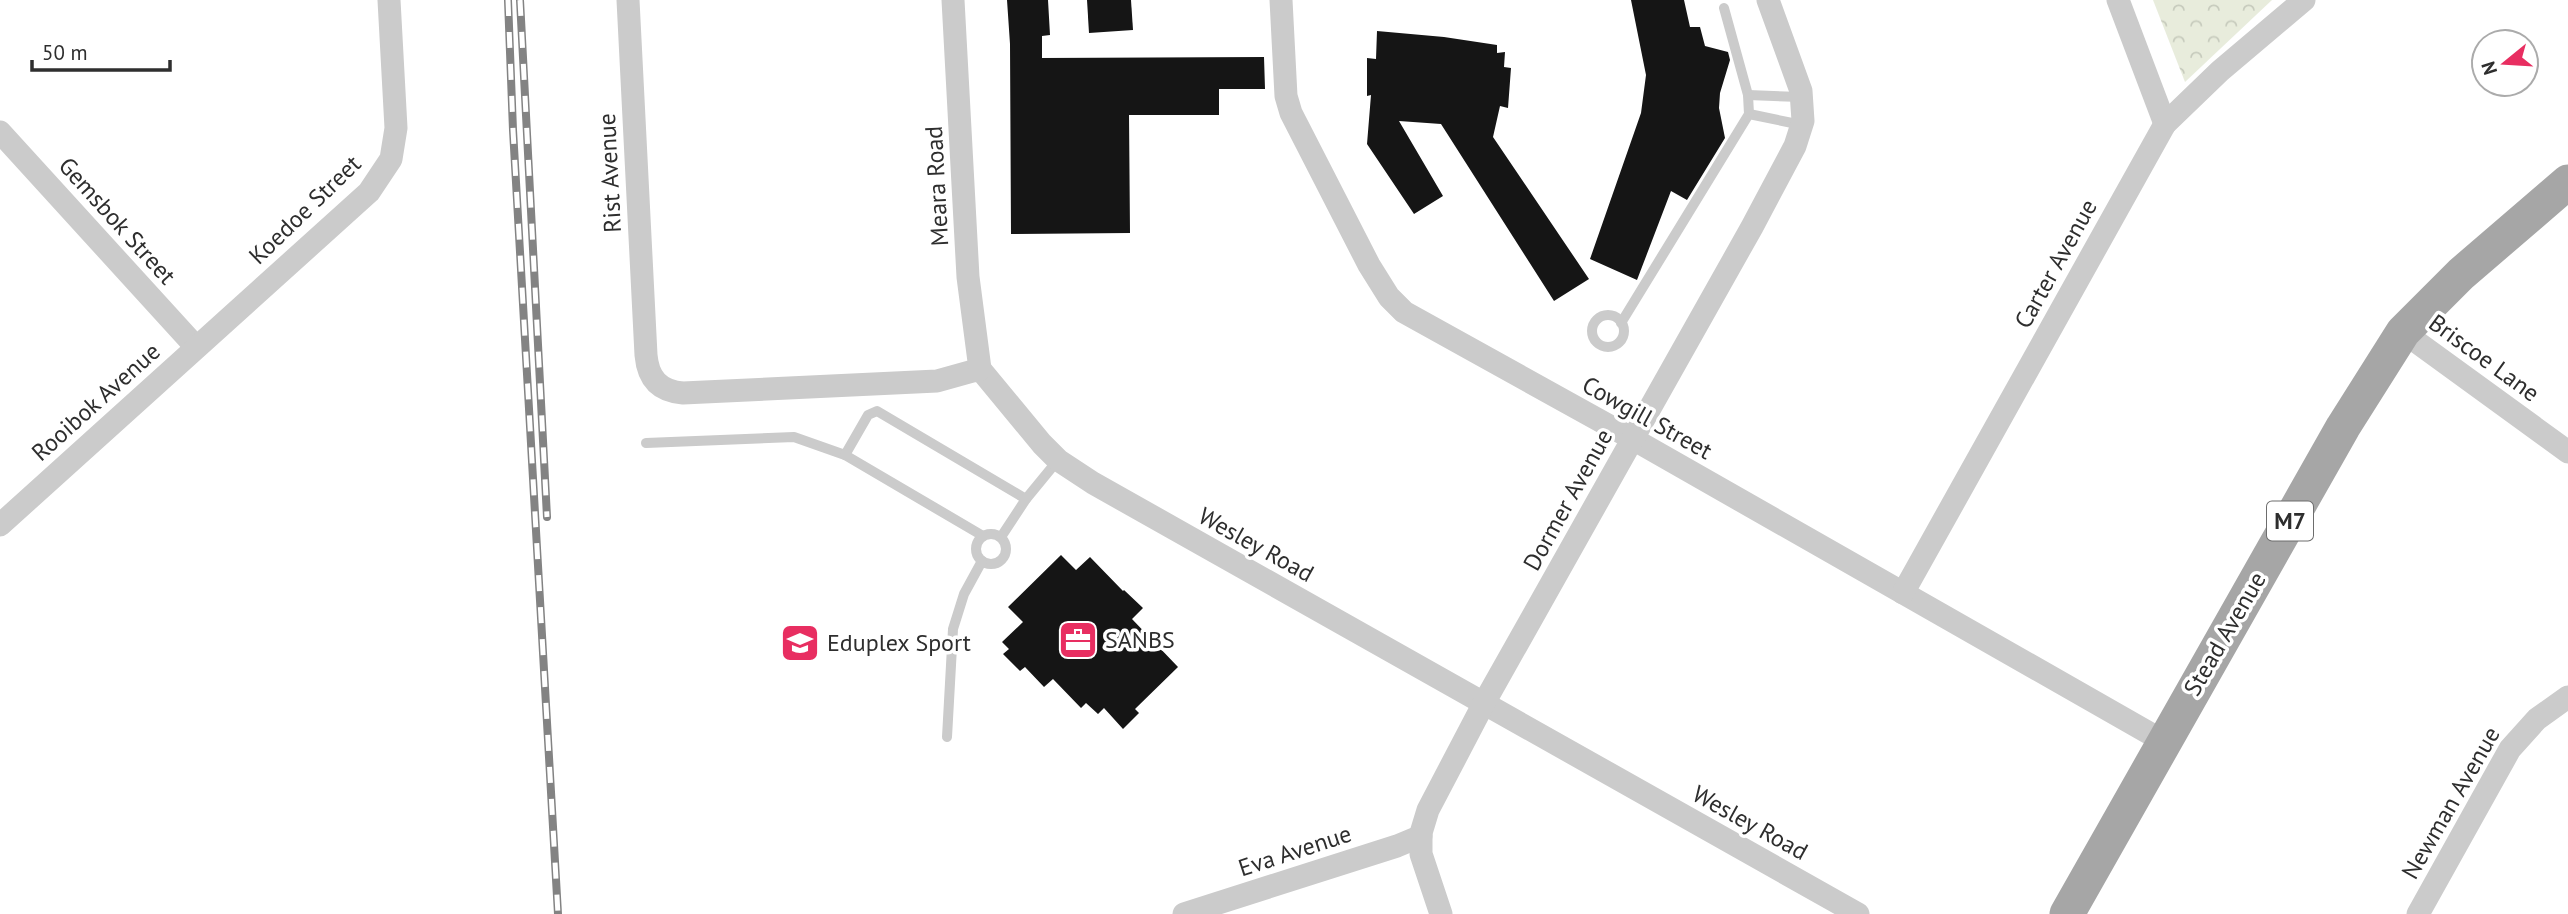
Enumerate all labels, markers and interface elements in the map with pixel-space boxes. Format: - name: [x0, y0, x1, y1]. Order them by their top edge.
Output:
- scale bar: [32, 28, 170, 72]
- north arrow: [2470, 28, 2540, 98]
- text: 50 m: [42, 39, 88, 66]
- text: N: [2475, 59, 2502, 78]
- street label: Rist Avenue: [591, 113, 628, 234]
- street label: Meara Road: [918, 125, 955, 247]
- street label: Koedoe Street: [242, 148, 367, 271]
- street label: Gemsbok Street: [52, 151, 183, 291]
- street label: Carter Avenue: [2007, 194, 2104, 334]
- street label: Briscoe Lane: [2423, 307, 2546, 408]
- street label: Rooibok Avenue: [25, 336, 166, 468]
- street label: Cowgill Street: [1577, 369, 1718, 466]
- street label: Dormer Avenue: [1516, 424, 1619, 576]
- street label: Wesley Road: [1193, 500, 1319, 589]
- road number: M7: [2267, 502, 2313, 540]
- street label: Stead Avenue: [2177, 566, 2273, 701]
- office icon: SANBS: [1057, 619, 1099, 661]
- school or university icon: Eduplex Sport: [779, 622, 821, 664]
- place label: SANBS: [1105, 624, 1175, 655]
- place label: Eduplex Sport: [827, 627, 971, 658]
- street label: Newman Avenue: [2394, 721, 2507, 884]
- street label: Wesley Road: [1687, 778, 1813, 867]
- street label: Eva Avenue: [1234, 818, 1355, 883]

